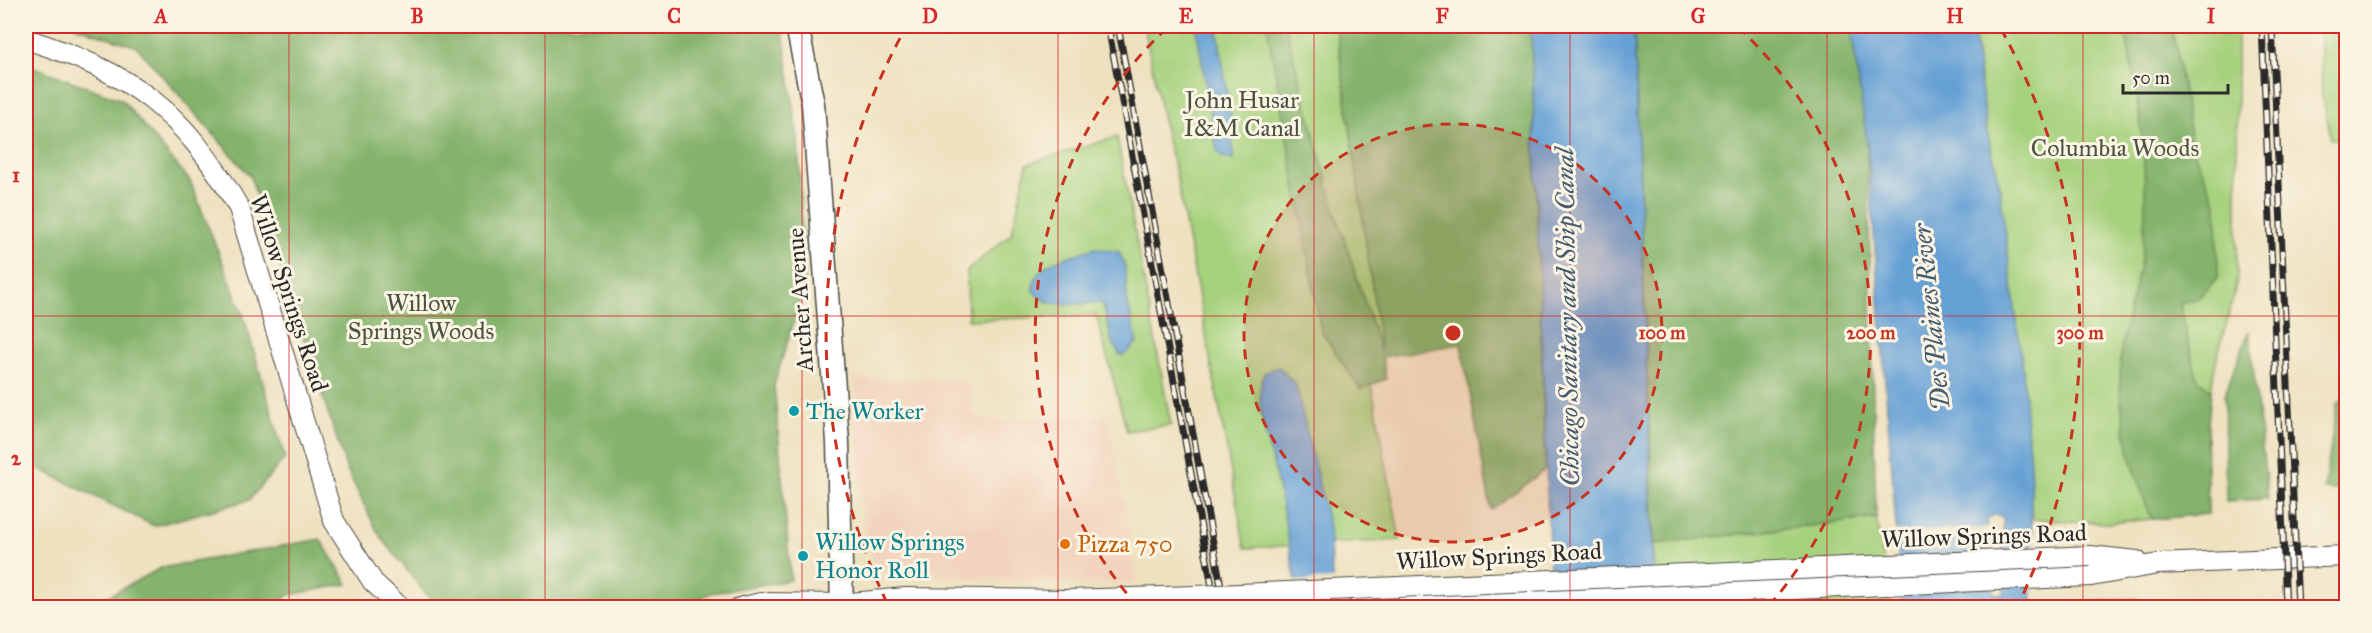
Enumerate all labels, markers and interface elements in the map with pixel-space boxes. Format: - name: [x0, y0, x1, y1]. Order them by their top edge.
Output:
- text: A: [152, 4, 168, 28]
- text: B: [410, 4, 424, 28]
- text: C: [667, 4, 681, 28]
- text: D: [922, 4, 938, 28]
- text: E: [1179, 4, 1194, 28]
- text: F: [1435, 4, 1449, 28]
- text: G: [1691, 4, 1706, 28]
- text: H: [1946, 4, 1964, 28]
- text: I: [2207, 4, 2216, 28]
- scale bar: [2123, 57, 2228, 95]
- text: 50 m: [2132, 67, 2170, 89]
- park label: John Husar I&M Canal: [1182, 85, 1301, 143]
- park label: Columbia Woods: [2031, 133, 2199, 163]
- water label: Chicago Sanitary and Ship Canal: [1548, 145, 1587, 487]
- text: 1: [12, 163, 20, 187]
- street label: Willow Springs Road: [243, 190, 335, 396]
- water label: Des Plaines River: [1905, 221, 1957, 412]
- street label: Archer Avenue: [780, 227, 820, 374]
- park label: Willow Springs Woods: [348, 288, 494, 346]
- text: 100 m: [1639, 322, 1686, 344]
- text: 200 m: [1847, 322, 1896, 344]
- text: 300 m: [2056, 322, 2104, 345]
- centre of rings: [1443, 323, 1463, 343]
- place label: The Worker: [806, 396, 924, 426]
- marker: The Worker: [787, 404, 801, 418]
- text: 2: [11, 446, 22, 470]
- street label: Willow Springs Road: [1881, 517, 2087, 555]
- place label: Willow Springs Honor Roll: [815, 527, 965, 585]
- place label: Pizza 750: [1077, 529, 1173, 559]
- street label: Willow Springs Road: [1395, 536, 1603, 576]
- marker: Pizza 750: [1058, 537, 1072, 551]
- marker: Willow Springs Honor Roll: [796, 549, 810, 563]

